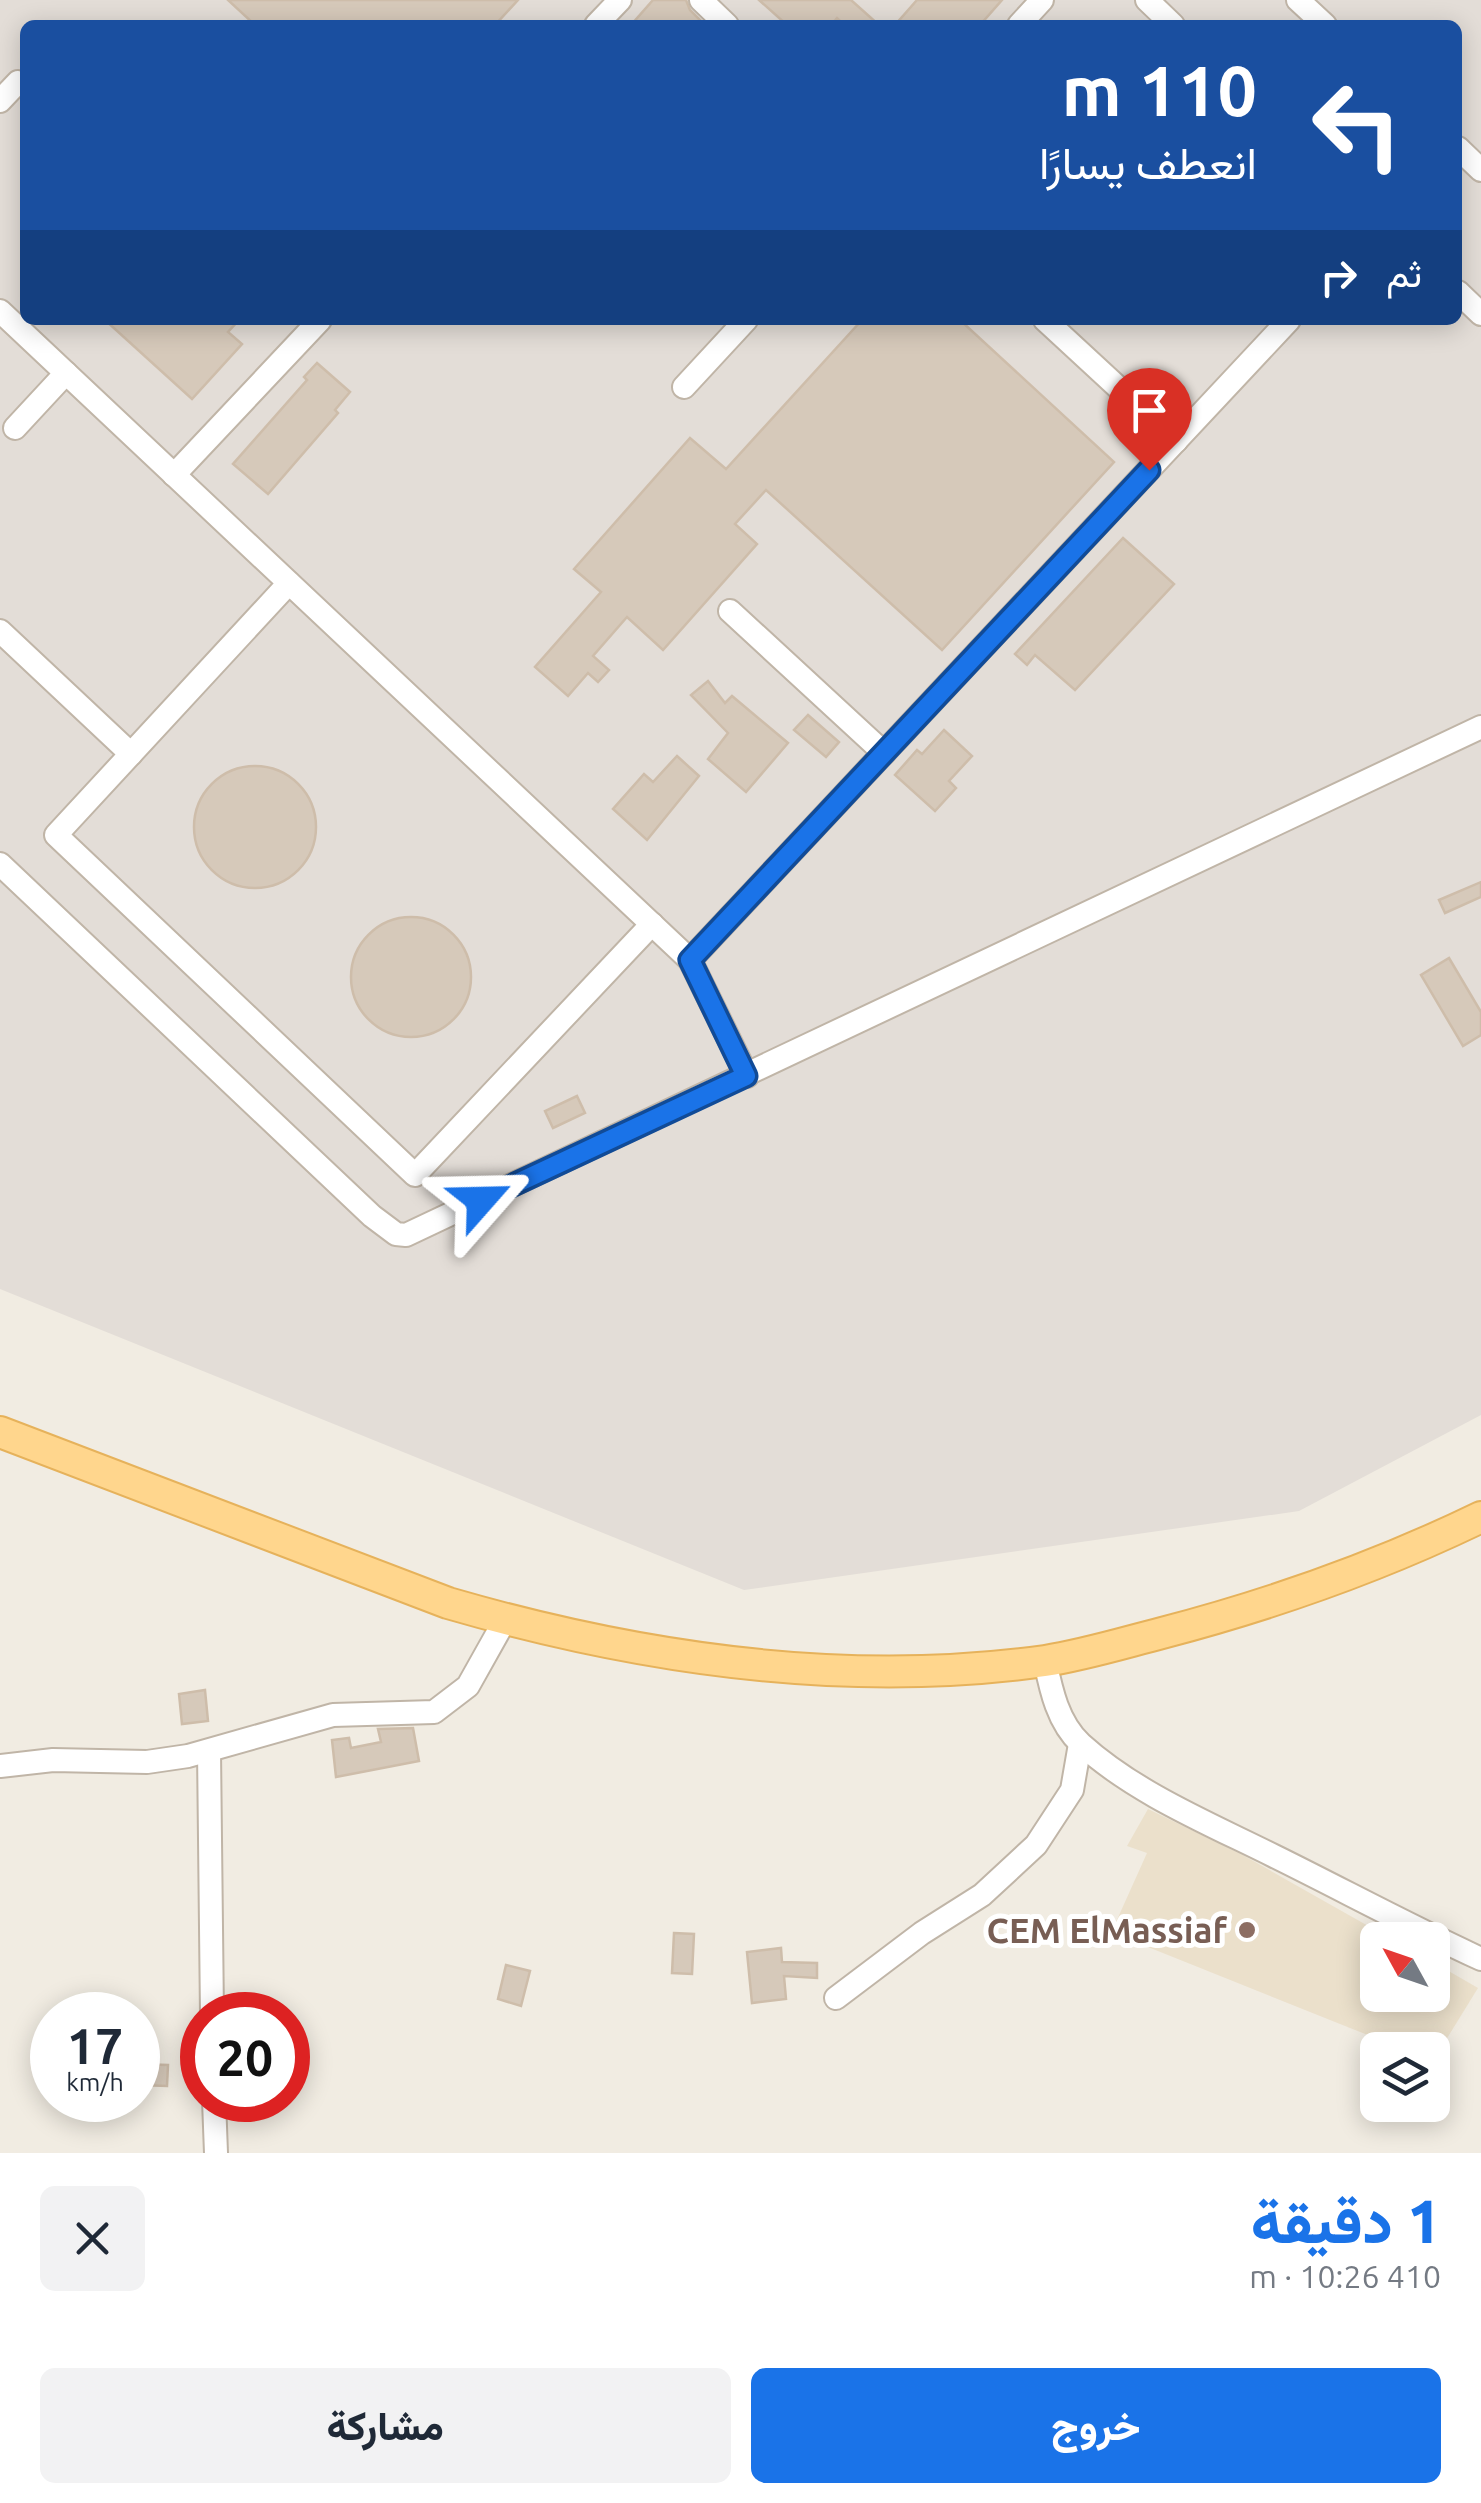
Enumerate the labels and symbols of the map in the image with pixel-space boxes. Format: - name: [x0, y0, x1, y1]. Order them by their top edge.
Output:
- pin: [1107, 368, 1192, 471]
- position arrow: [429, 1148, 533, 1252]
- place label: CEM ElMassiaf: [987, 1910, 1228, 1950]
- marker: CEM ElMassiaf: [1236, 1919, 1258, 1941]
- north arrow: [1360, 1922, 1450, 2012]
- speed limit sign: 20: [180, 1992, 310, 2122]

